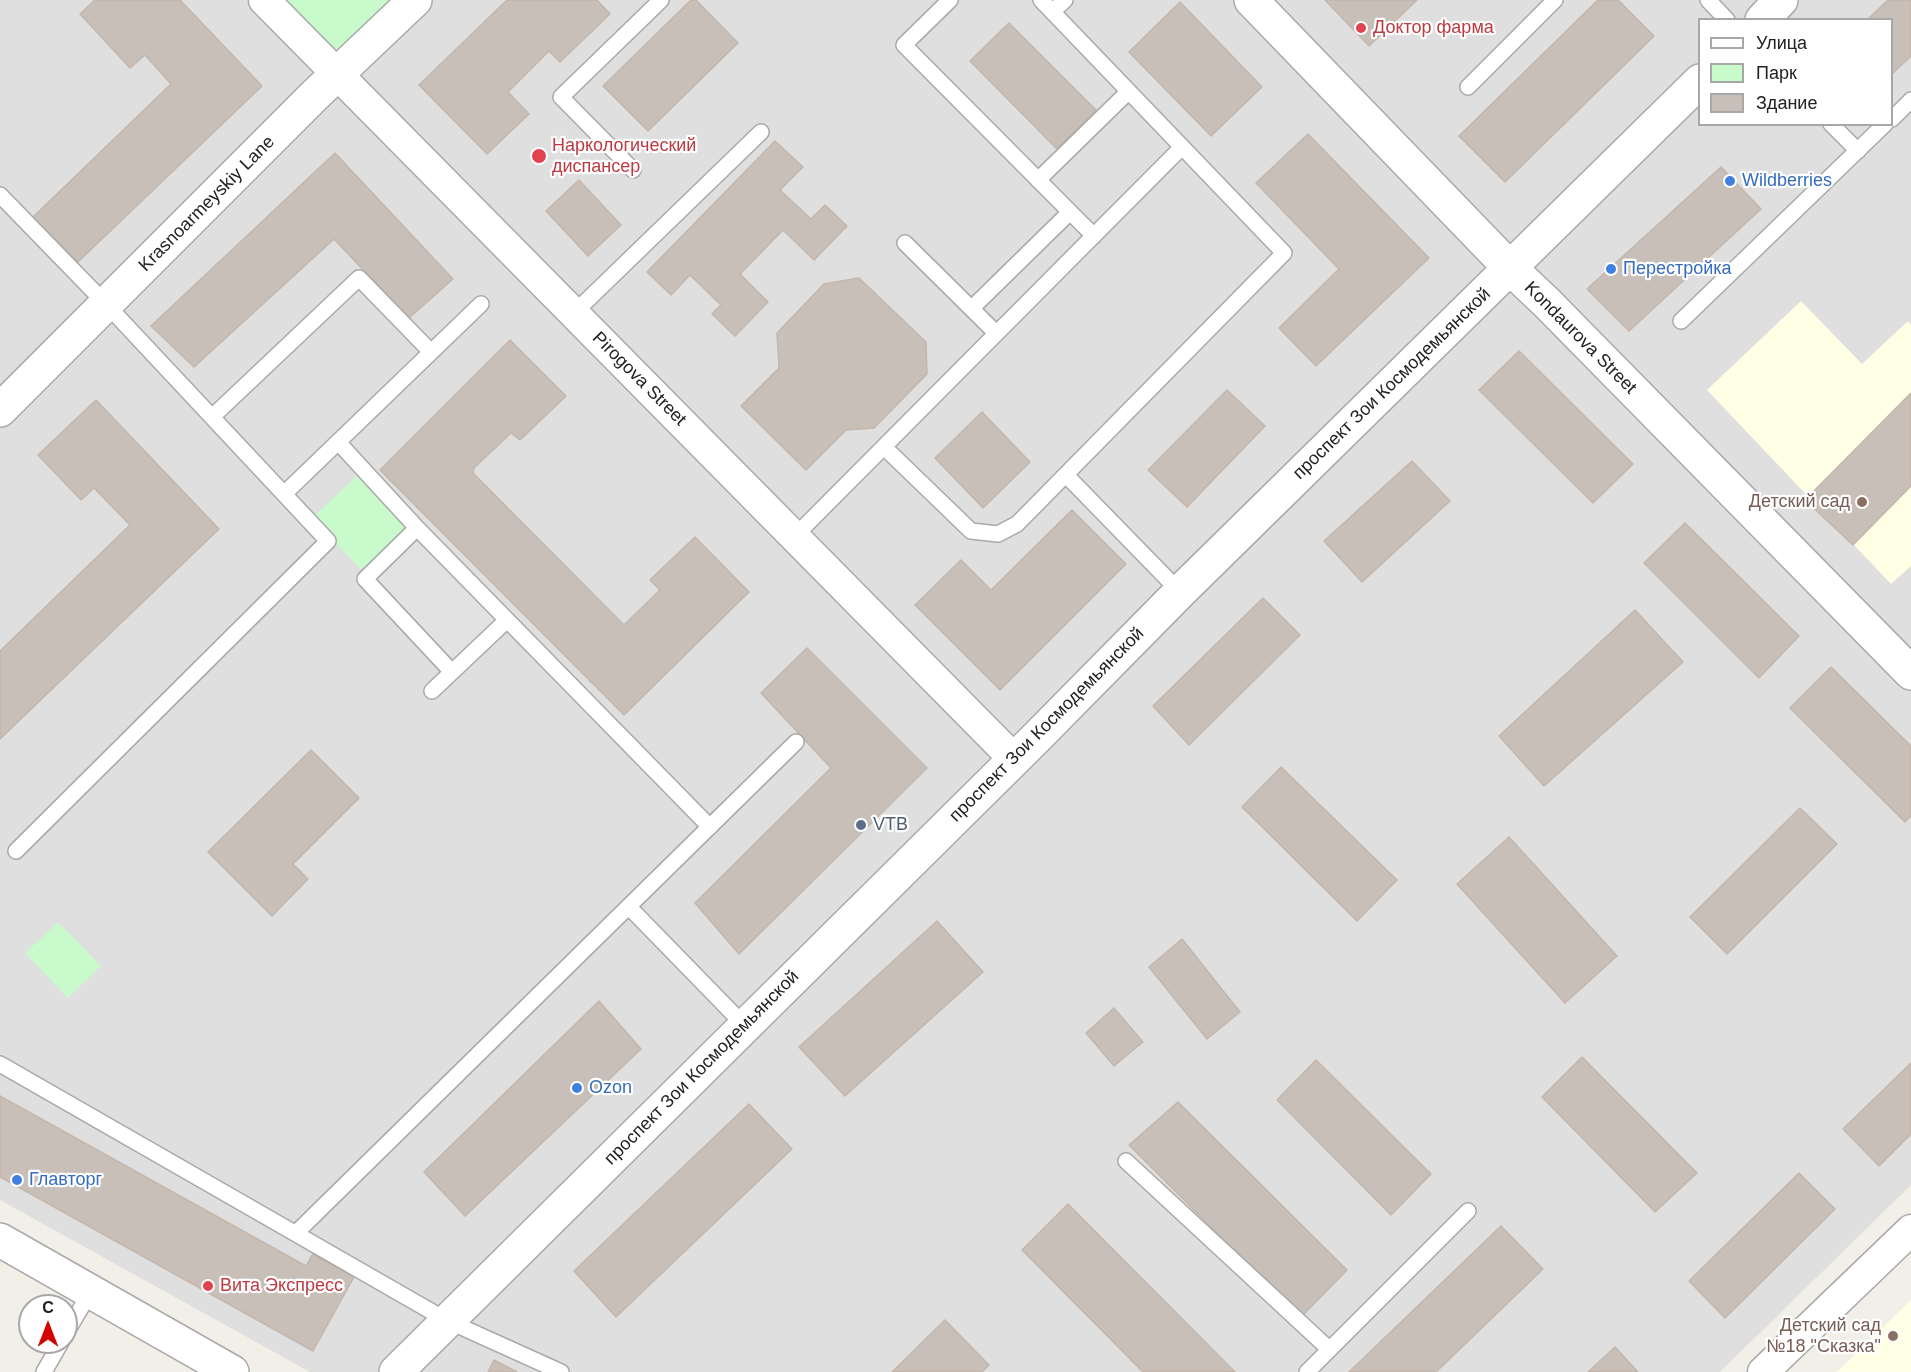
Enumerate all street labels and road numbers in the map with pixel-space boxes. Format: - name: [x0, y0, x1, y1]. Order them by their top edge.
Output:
- street label: Krasnoarmeyskiy Lane: [135, 132, 279, 276]
- street label: Kondaurova Street: [1519, 277, 1641, 399]
- street label: проспект Зои Космодемьянской: [1289, 284, 1495, 484]
- street label: Pirogova Street: [587, 327, 691, 431]
- street label: проспект Зои Космодемьянской: [945, 623, 1149, 827]
- street label: проспект Зои Космодемьянской: [600, 966, 804, 1170]

